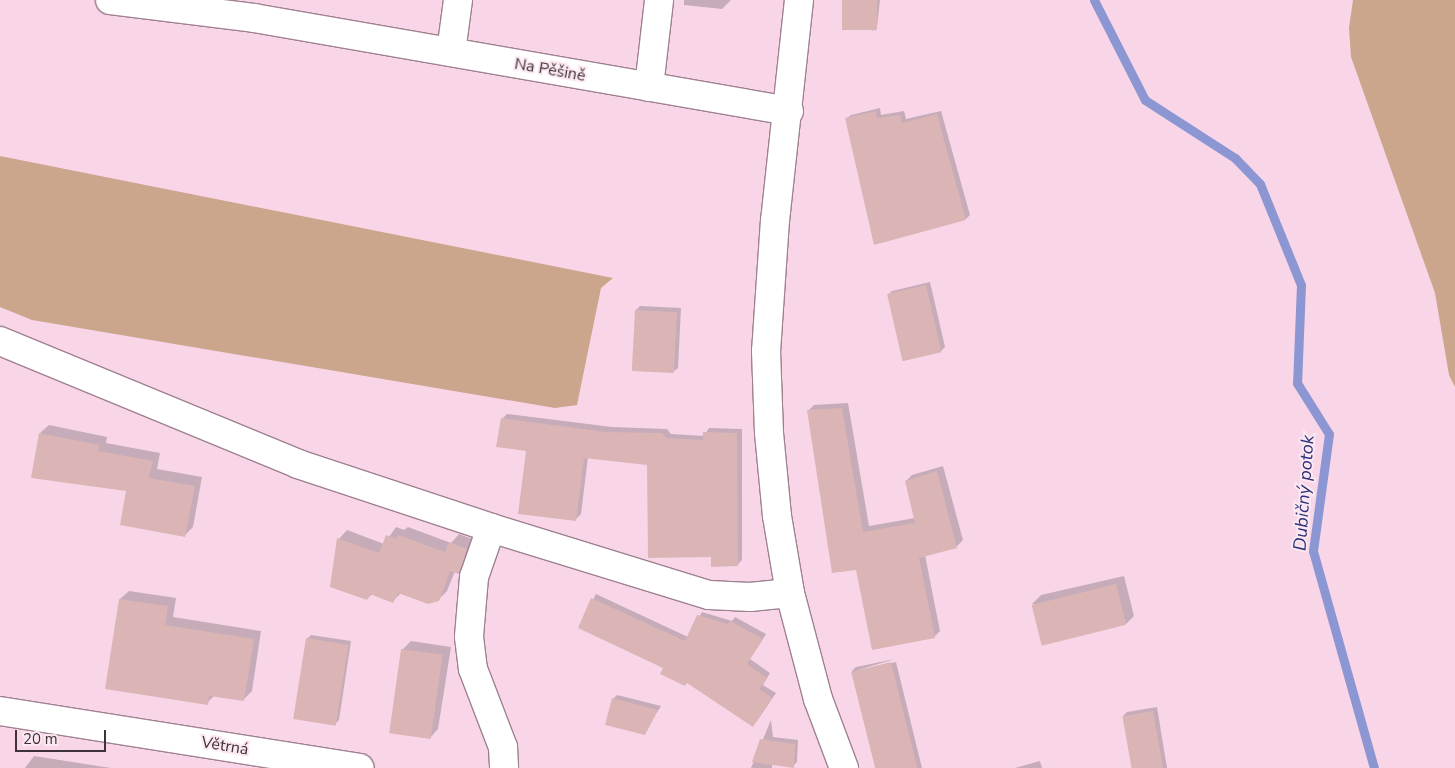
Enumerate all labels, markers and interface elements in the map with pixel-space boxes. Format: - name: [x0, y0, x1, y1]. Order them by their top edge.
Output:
- street label: Na Pěšině: [513, 54, 587, 86]
- water label: Dubičný potok: [1289, 434, 1319, 552]
- scale bar: [18, 720, 109, 752]
- text: 20 m: [23, 729, 58, 749]
- street label: Větrná: [200, 733, 250, 759]

